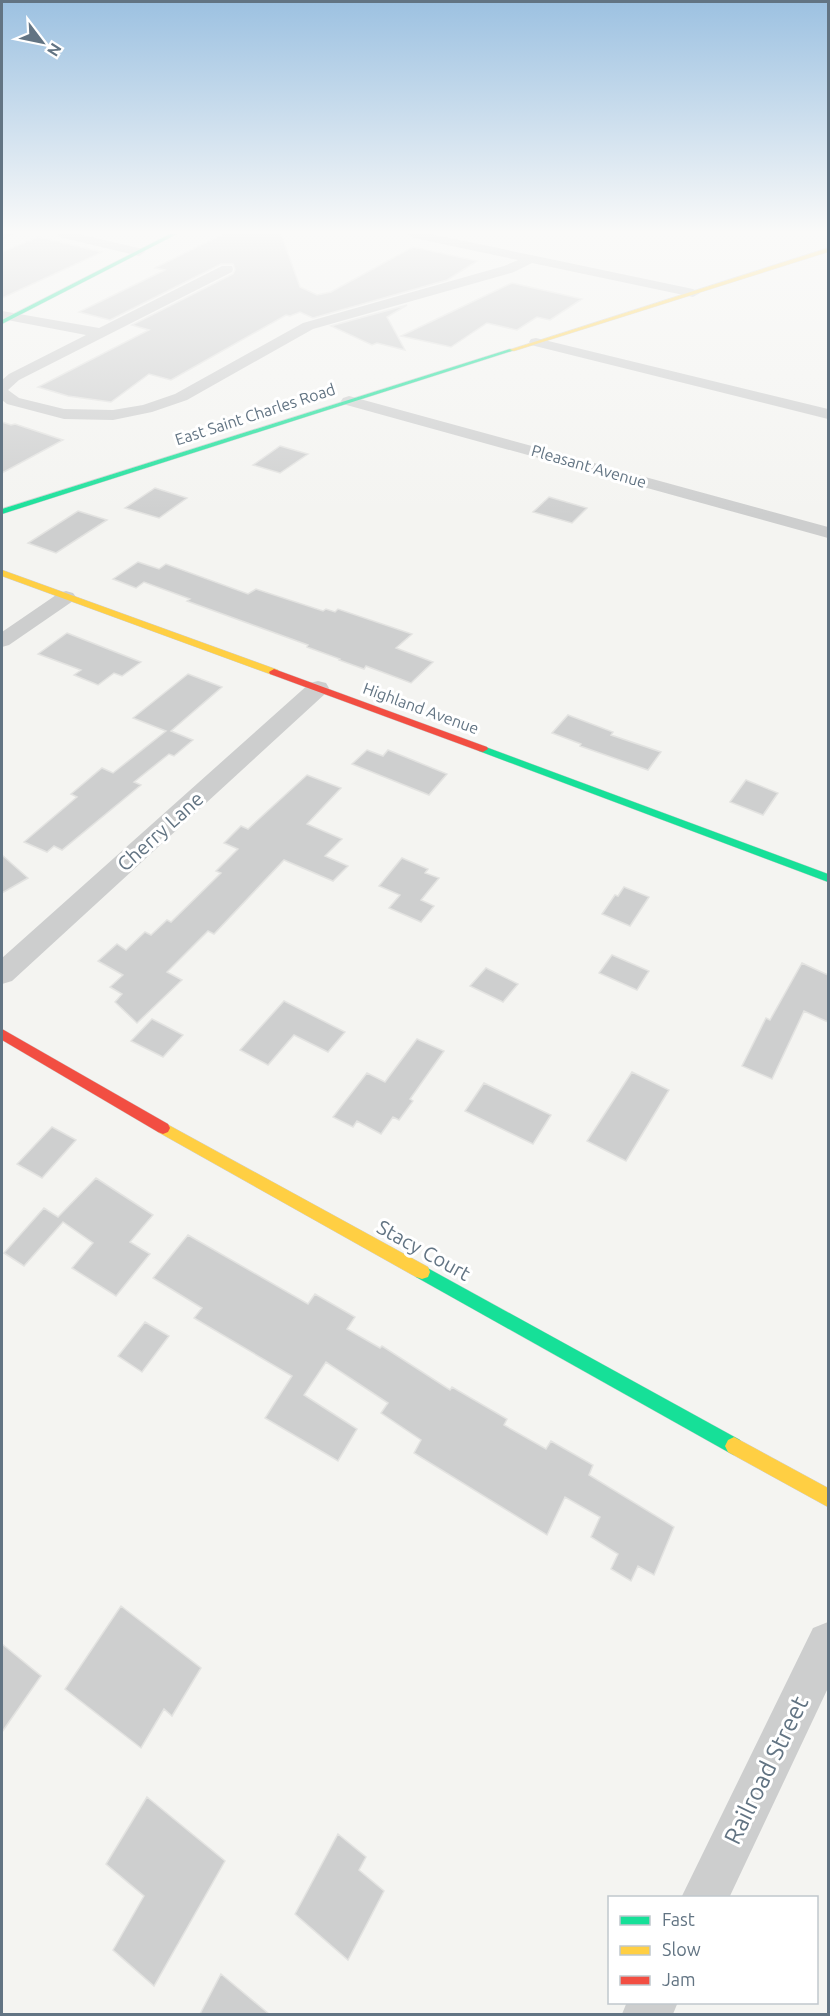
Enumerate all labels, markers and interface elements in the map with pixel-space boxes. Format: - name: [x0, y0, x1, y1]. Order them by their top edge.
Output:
- north arrow: [12, 12, 72, 72]
- text: N: [44, 40, 66, 60]
- street label: East Saint Charles Road: [173, 380, 337, 448]
- street label: Pleasant Avenue: [529, 441, 649, 491]
- street label: Highland Avenue: [361, 679, 481, 737]
- street label: Cherry Lane: [112, 786, 208, 876]
- street label: Stacy Court: [373, 1215, 475, 1285]
- street label: Railroad Street: [718, 1691, 814, 1848]
- legend: [608, 1896, 818, 2004]
- text: Fast: [662, 1909, 695, 1929]
- text: Slow: [662, 1939, 701, 1959]
- text: Jam: [662, 1969, 696, 1989]

